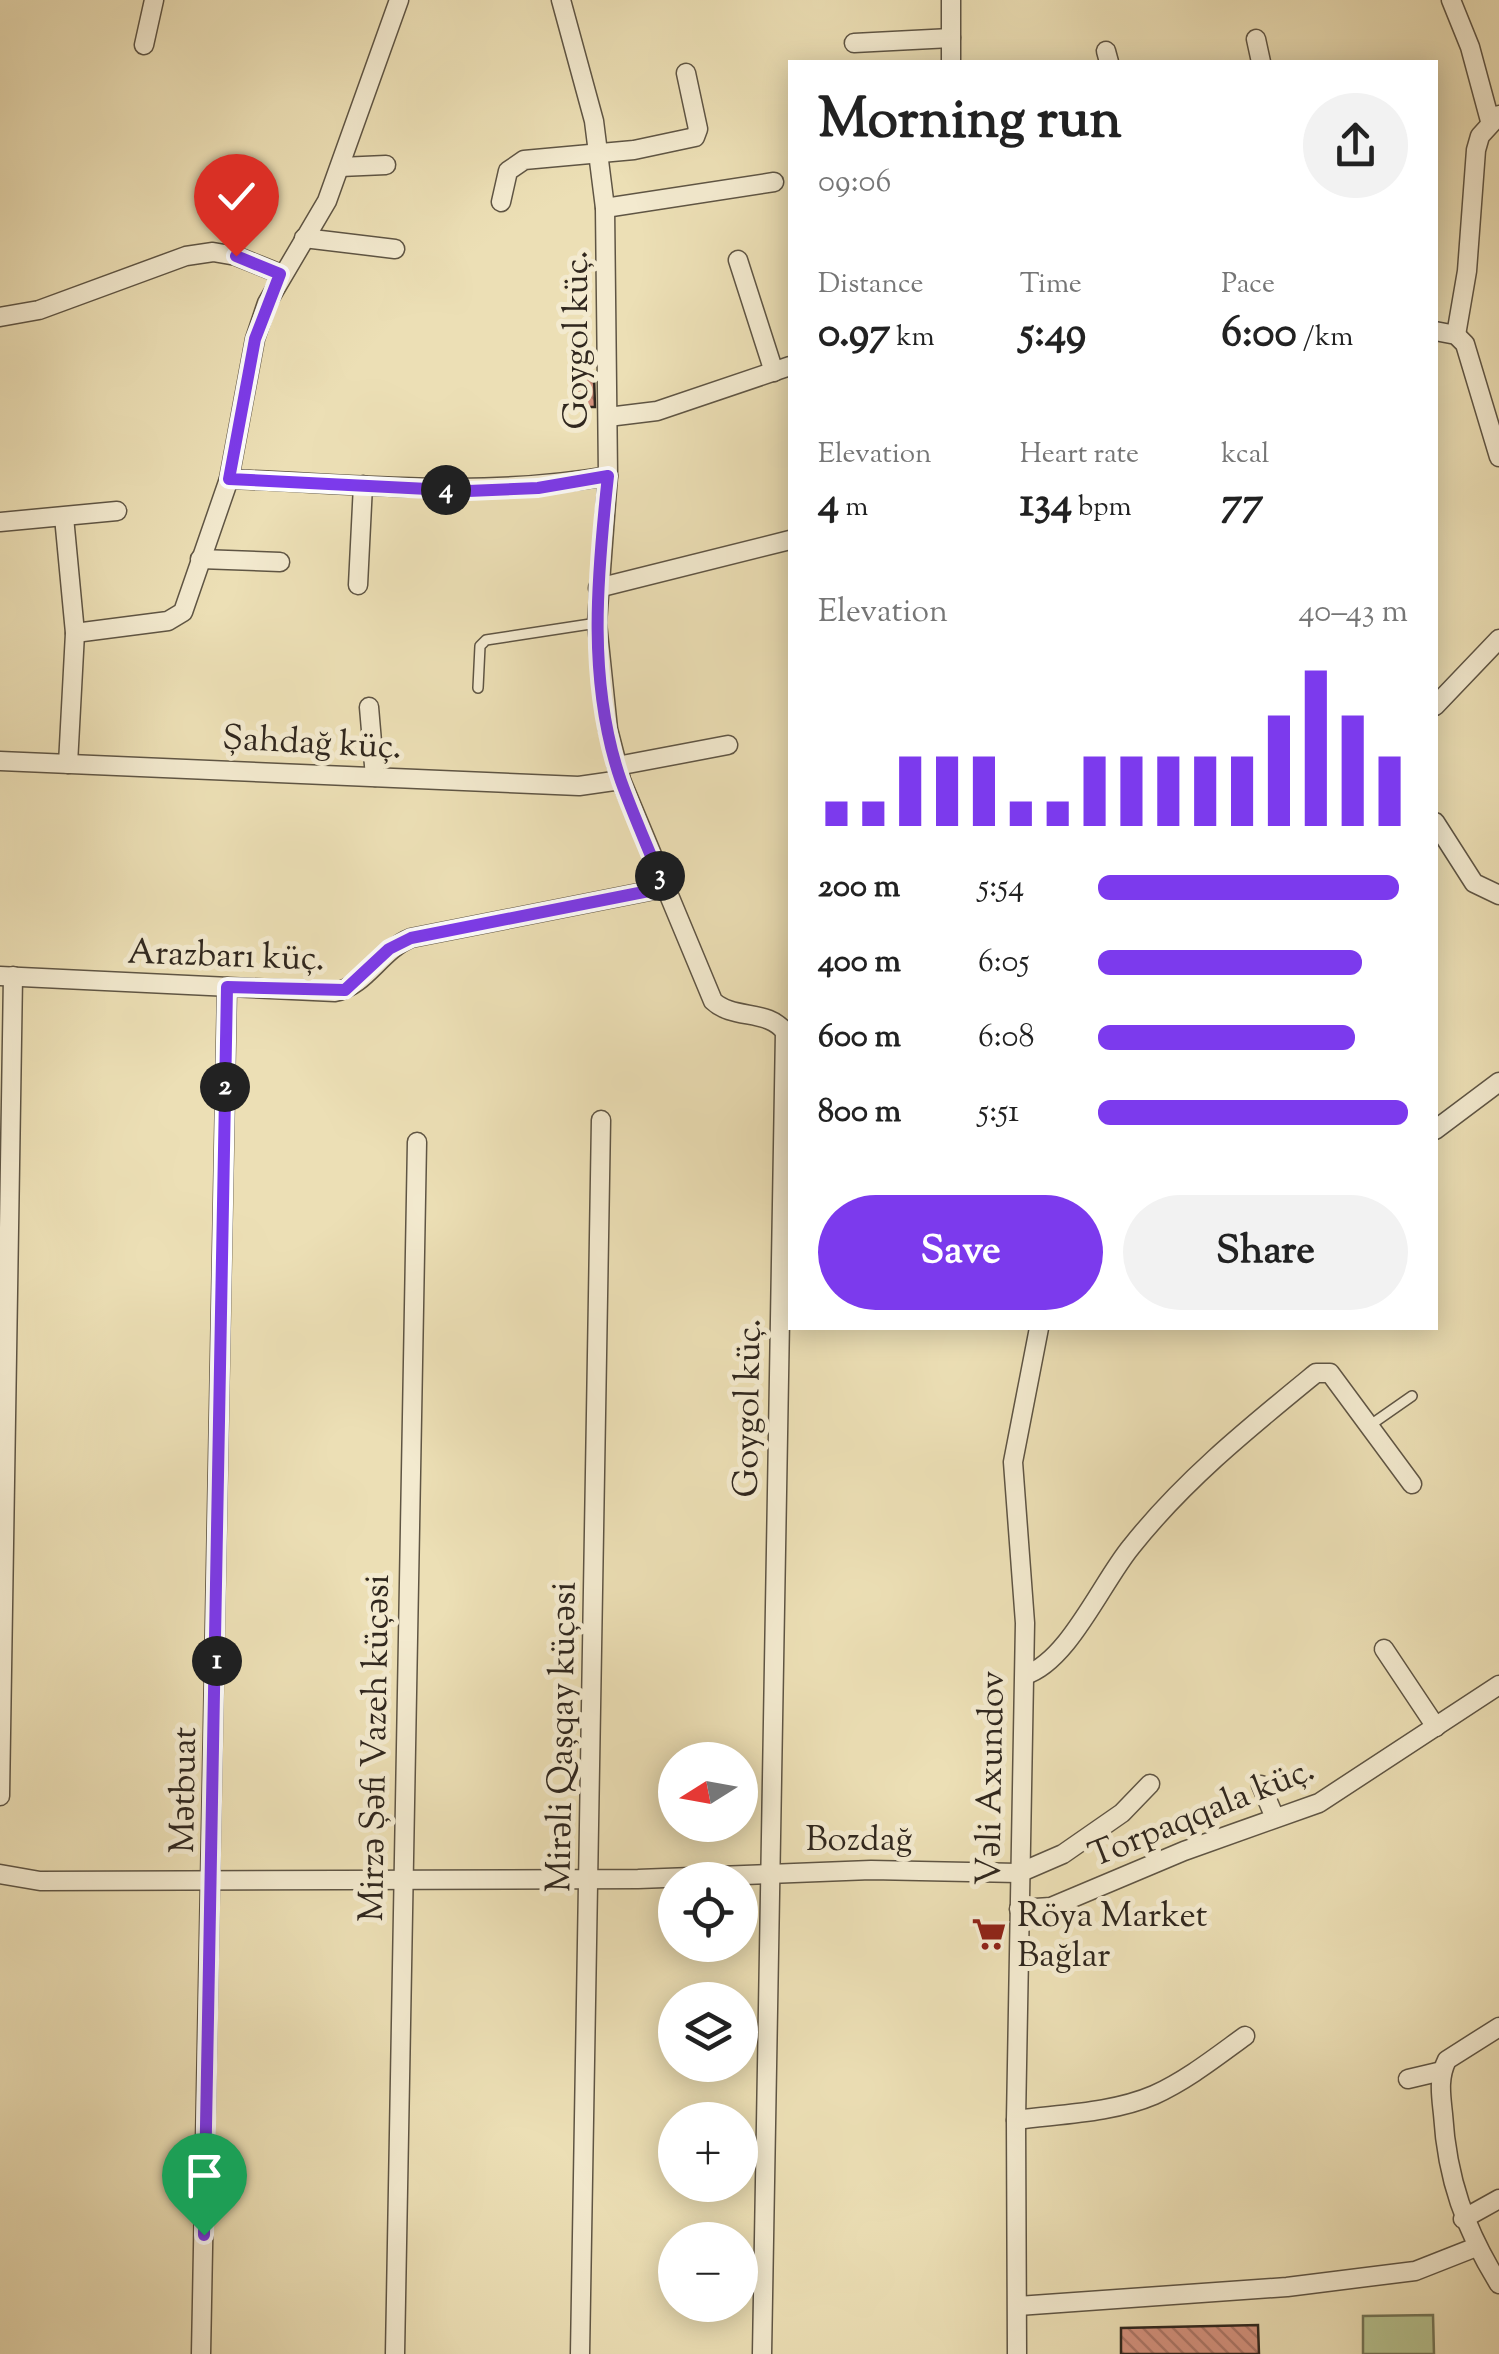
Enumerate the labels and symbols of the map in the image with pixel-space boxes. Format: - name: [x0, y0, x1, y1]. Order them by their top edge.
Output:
- pin: [194, 154, 279, 257]
- street label: Goygol küç.: [553, 251, 604, 429]
- pin: 4: [421, 465, 471, 515]
- street label: Şahdağ küç.: [221, 714, 403, 775]
- pin: 3: [635, 851, 685, 901]
- street label: Arazbarı küç.: [126, 929, 325, 986]
- pin: 2: [200, 1062, 250, 1112]
- street label: Goygol küç.: [722, 1318, 777, 1498]
- street label: Mirzə Şəfi Vazeh küçəsi: [348, 1574, 405, 1922]
- street label: Mirəli Qaşqay küçəsi: [535, 1581, 592, 1893]
- pin: 1: [192, 1636, 242, 1686]
- street label: Vəli Axundov: [965, 1670, 1020, 1886]
- street label: Mətbuat: [159, 1726, 212, 1854]
- north arrow: [658, 1742, 758, 1842]
- street label: Torpaqqala küç.: [1082, 1746, 1323, 1883]
- street label: Bozdağ: [806, 1816, 912, 1867]
- place label: Röya Market Bağlar: [1017, 1892, 1208, 1983]
- supermarket icon: Röya Market Bağlar: [970, 1915, 1008, 1953]
- pin: [162, 2133, 247, 2236]

